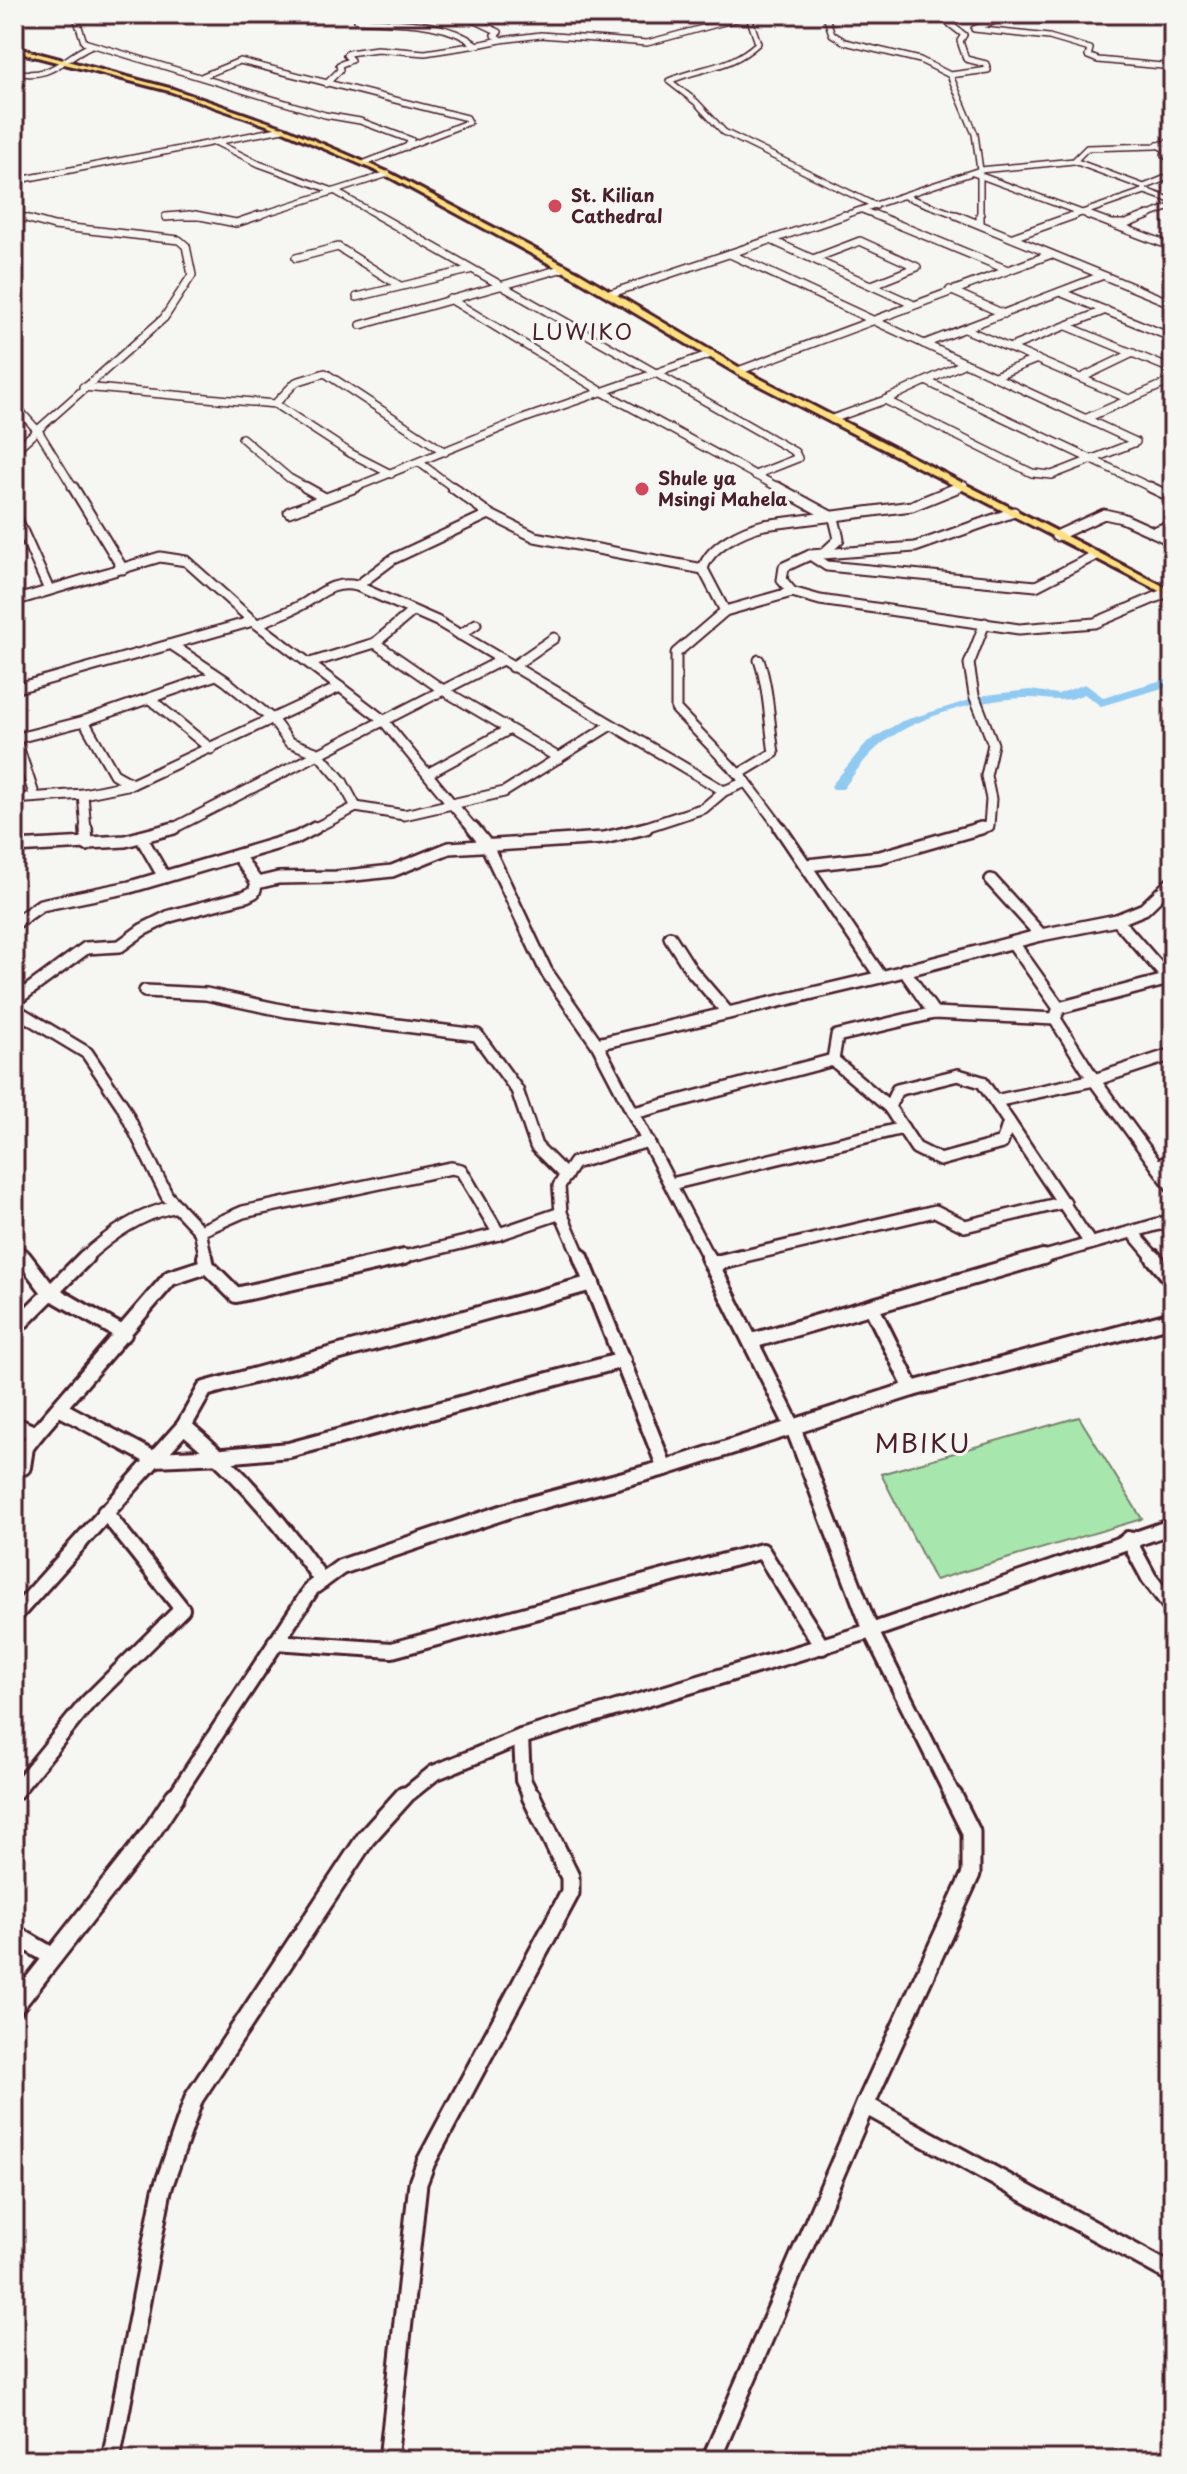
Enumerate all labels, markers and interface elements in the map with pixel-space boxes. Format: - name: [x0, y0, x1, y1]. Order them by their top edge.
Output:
- place label: St. Kilian Cathedral: [571, 181, 663, 229]
- marker: St. Kilian Cathedral: [546, 197, 564, 215]
- district label: LUWIKO: [532, 314, 634, 347]
- place label: Shule ya Msingi Mahela: [658, 464, 787, 512]
- marker: Shule ya Msingi Mahela: [633, 480, 651, 498]
- district label: MBIKU: [874, 1423, 972, 1462]

